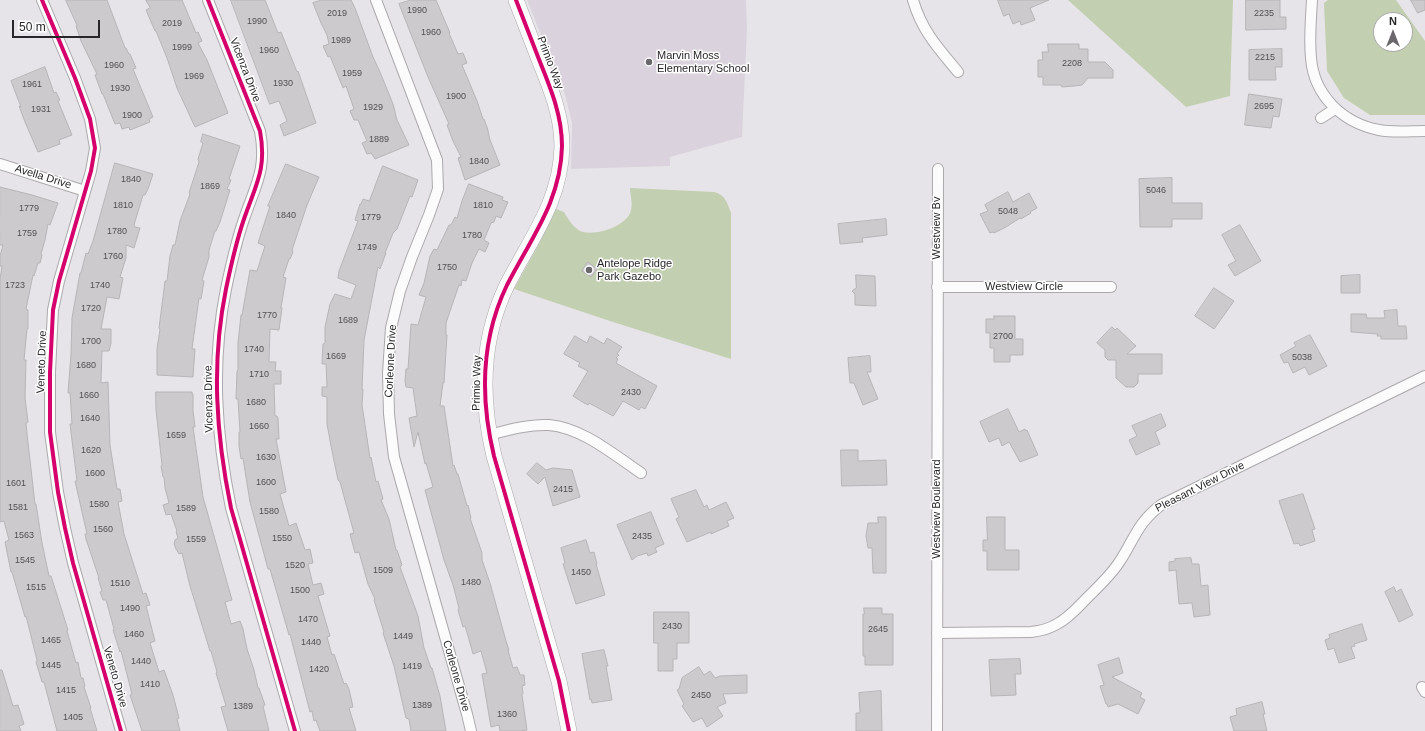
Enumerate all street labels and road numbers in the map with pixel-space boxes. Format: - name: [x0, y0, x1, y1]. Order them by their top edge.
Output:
- street label: Primio Way: [534, 35, 566, 91]
- street label: Vicenza Drive: [227, 36, 263, 104]
- street label: Avella Drive: [13, 162, 73, 192]
- street label: Westview Bv: [930, 197, 944, 259]
- street label: Westview Circle: [985, 280, 1063, 294]
- street label: Corleone Drive: [382, 324, 400, 398]
- street label: Veneto Drive: [34, 330, 50, 394]
- street label: Primio Way: [470, 355, 484, 411]
- street label: Vicenza Drive: [202, 365, 216, 433]
- street label: Westview Boulevard: [930, 459, 944, 559]
- street label: Pleasant View Drive: [1153, 459, 1247, 515]
- street label: Corleone Drive: [440, 639, 472, 713]
- street label: Veneto Drive: [100, 645, 130, 709]

